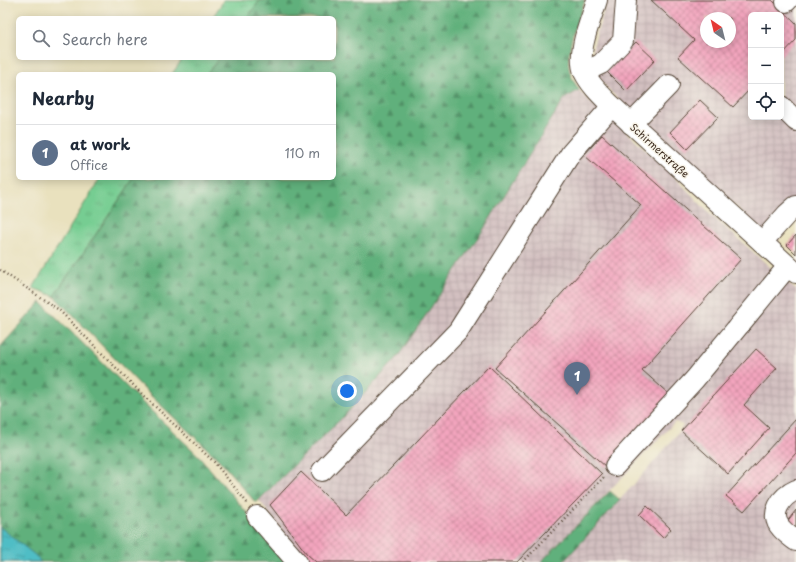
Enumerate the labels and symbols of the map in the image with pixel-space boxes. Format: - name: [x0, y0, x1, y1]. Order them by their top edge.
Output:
- north arrow: [700, 12, 736, 48]
- street label: Schirmerstraße: [627, 119, 693, 181]
- pin: 1: [564, 362, 590, 395]
- your location: [337, 381, 357, 401]

